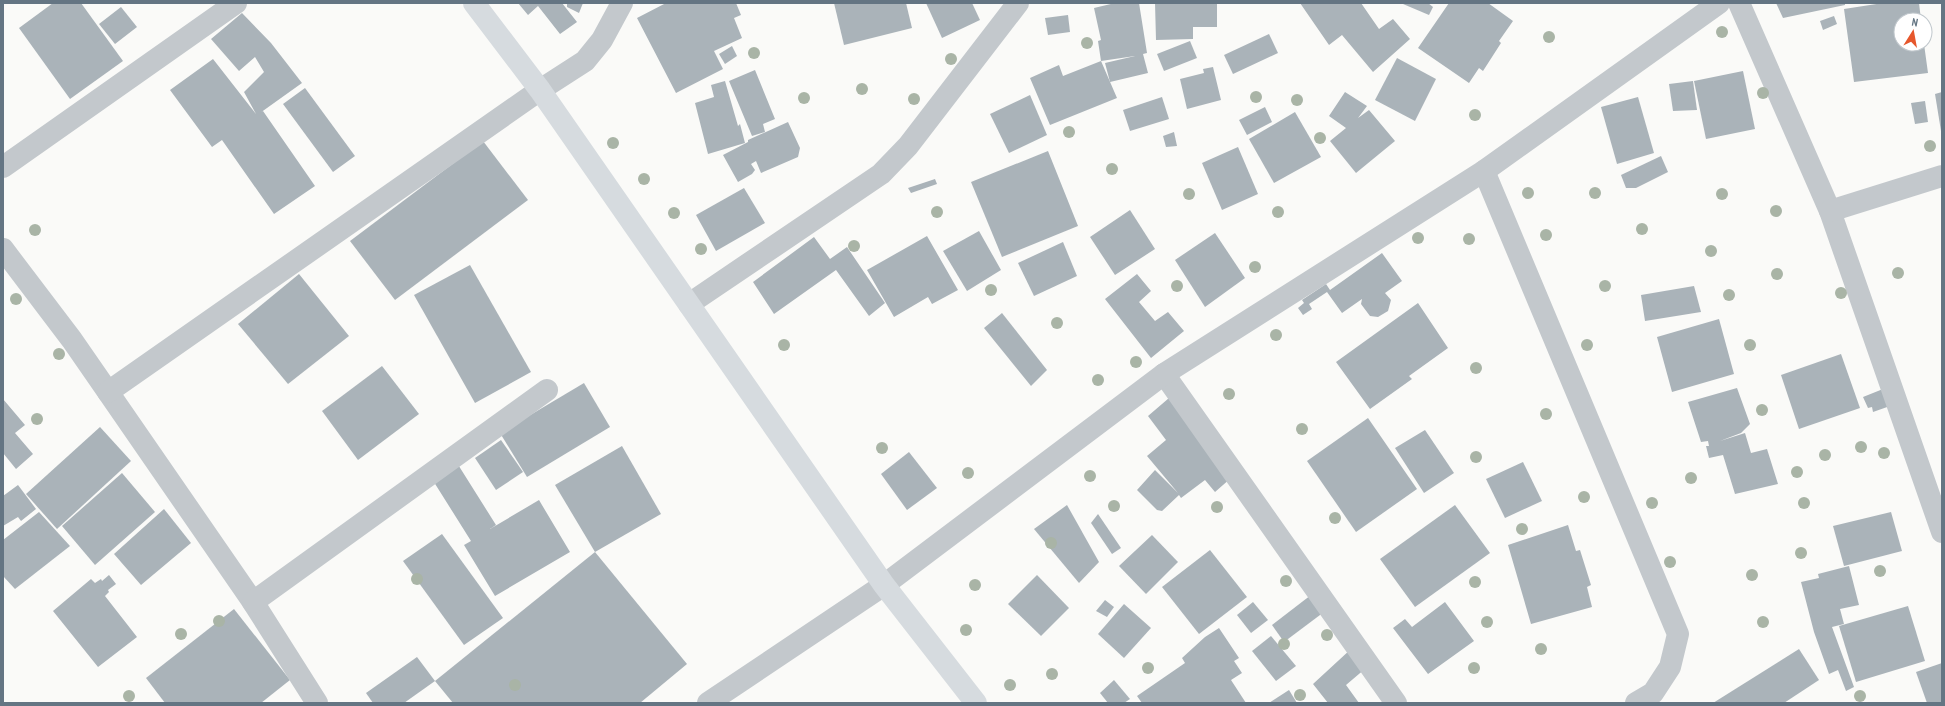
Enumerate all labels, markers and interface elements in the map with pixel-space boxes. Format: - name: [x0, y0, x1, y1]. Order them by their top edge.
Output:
- north arrow: [1893, 12, 1933, 52]
- text: N: [1911, 15, 1919, 30]

